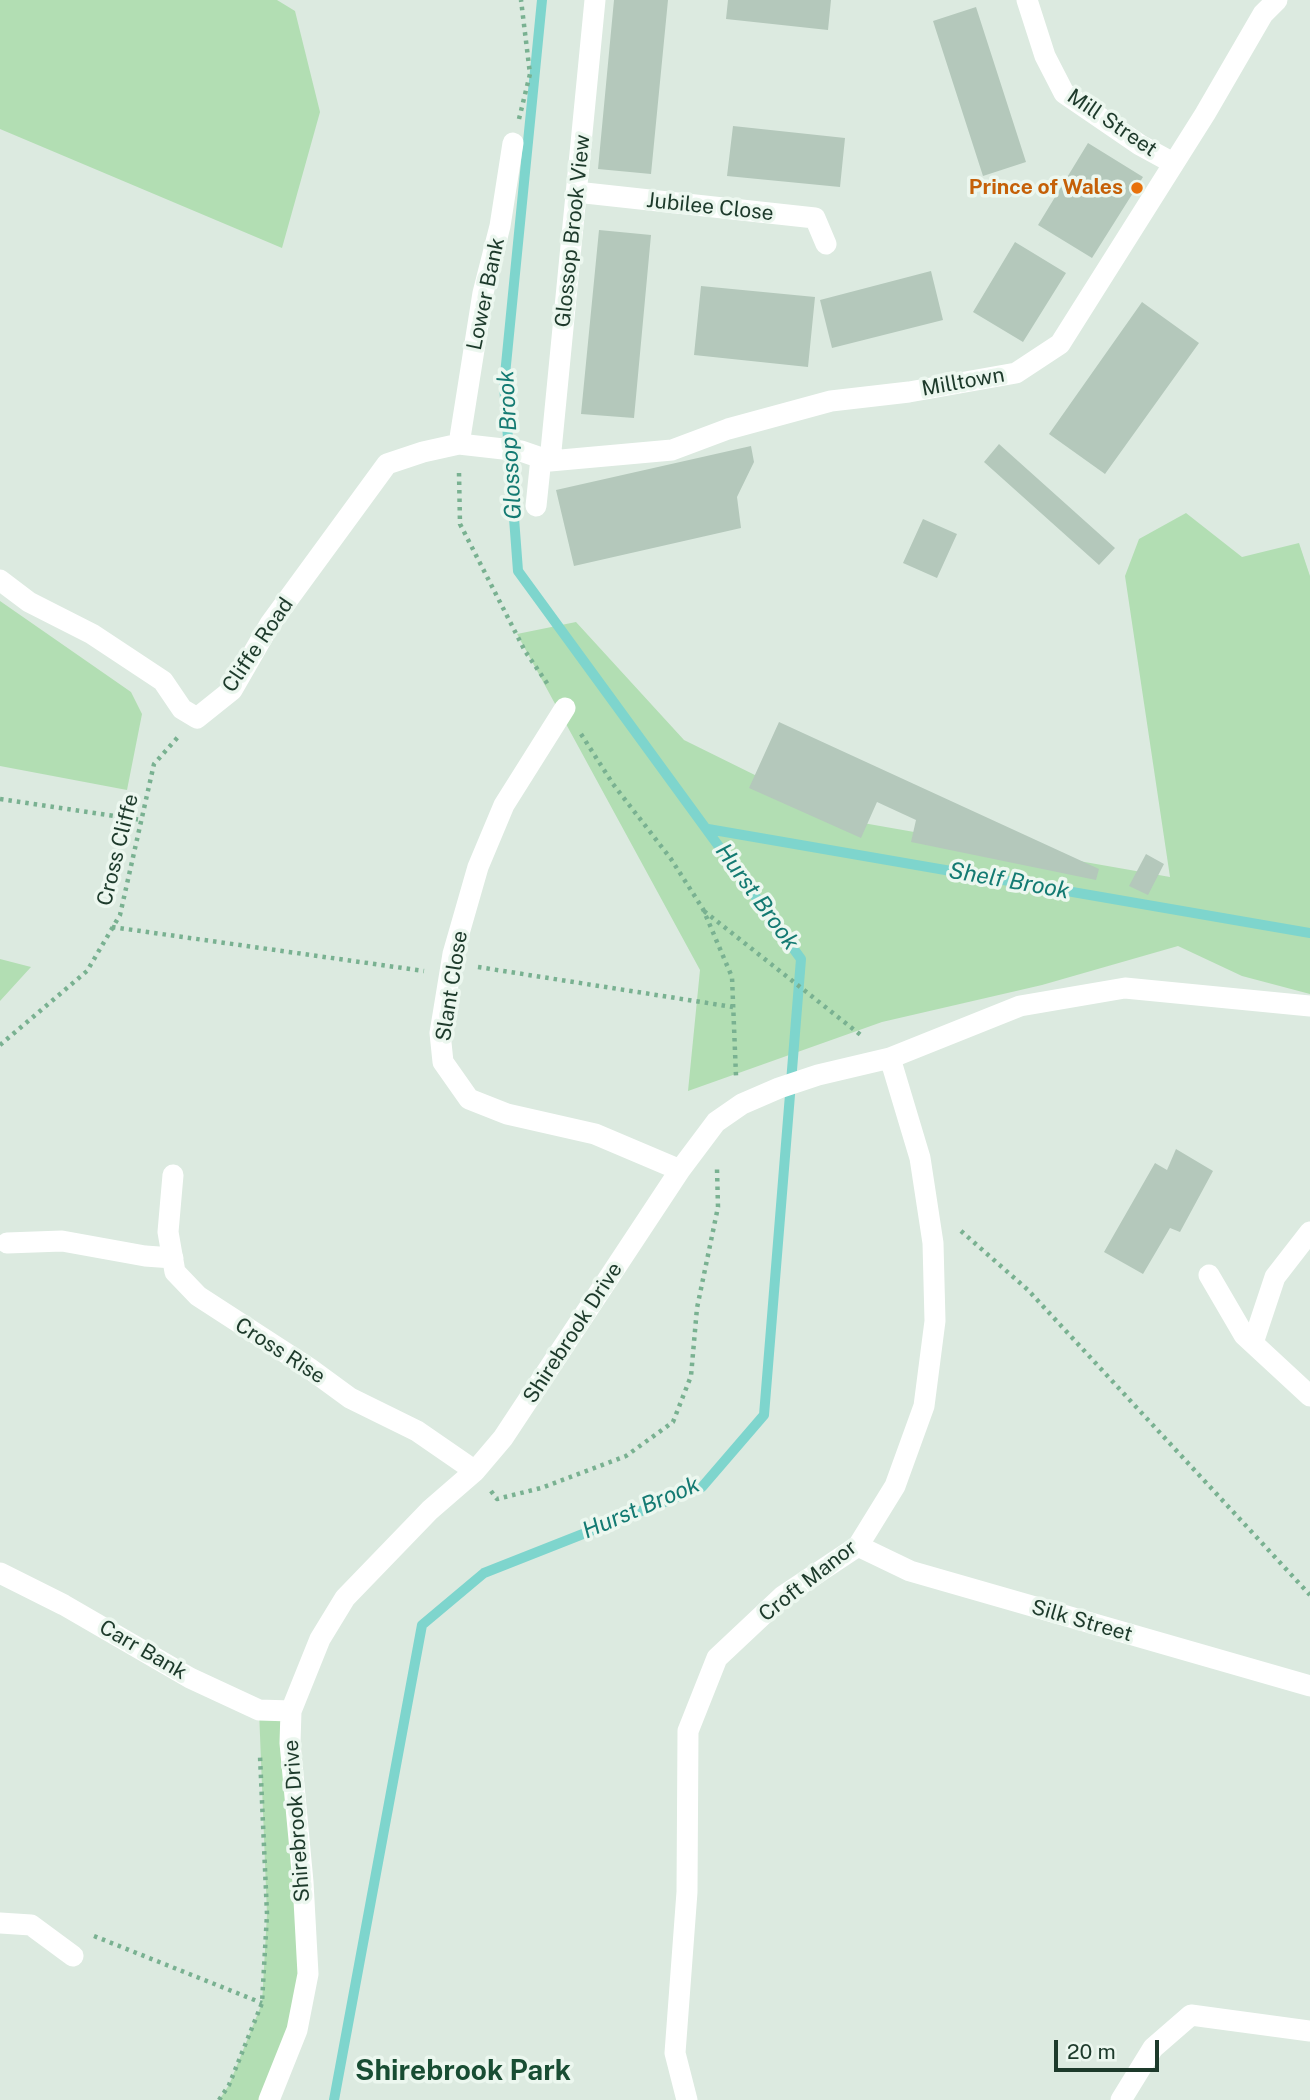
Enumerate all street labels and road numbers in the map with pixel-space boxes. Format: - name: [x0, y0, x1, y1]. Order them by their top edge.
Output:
- street label: Mill Street: [1062, 84, 1162, 162]
- street label: Glossop Brook View: [550, 133, 596, 329]
- street label: Jubilee Close: [645, 188, 775, 226]
- street label: Lower Bank: [462, 235, 510, 353]
- street label: Milltown: [920, 362, 1006, 402]
- street label: Cliffe Road: [217, 593, 299, 697]
- street label: Cross Cliffe: [92, 791, 144, 909]
- street label: Slant Close: [431, 929, 473, 1043]
- street label: Shirebrook Drive: [518, 1258, 628, 1408]
- street label: Cross Rise: [230, 1313, 330, 1389]
- street label: Croft Manor: [754, 1535, 862, 1627]
- street label: Silk Street: [1029, 1595, 1135, 1647]
- street label: Carr Bank: [95, 1615, 191, 1685]
- street label: Shirebrook Drive: [279, 1739, 315, 1903]

